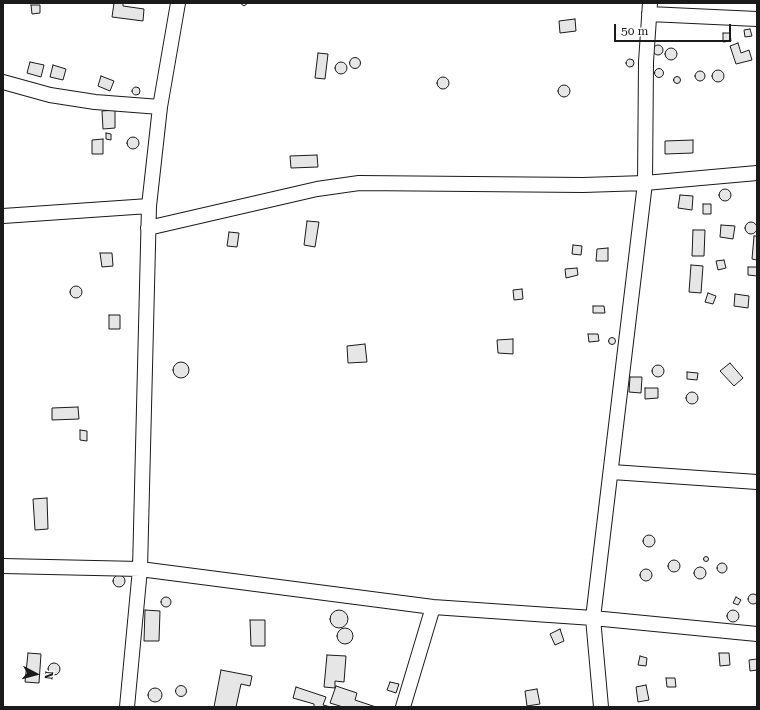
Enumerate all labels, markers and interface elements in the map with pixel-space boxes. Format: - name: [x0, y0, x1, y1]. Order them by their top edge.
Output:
- scale bar: [616, 16, 733, 42]
- text: 50 m: [621, 24, 648, 38]
- north arrow: [16, 654, 56, 694]
- text: N: [42, 670, 55, 680]

